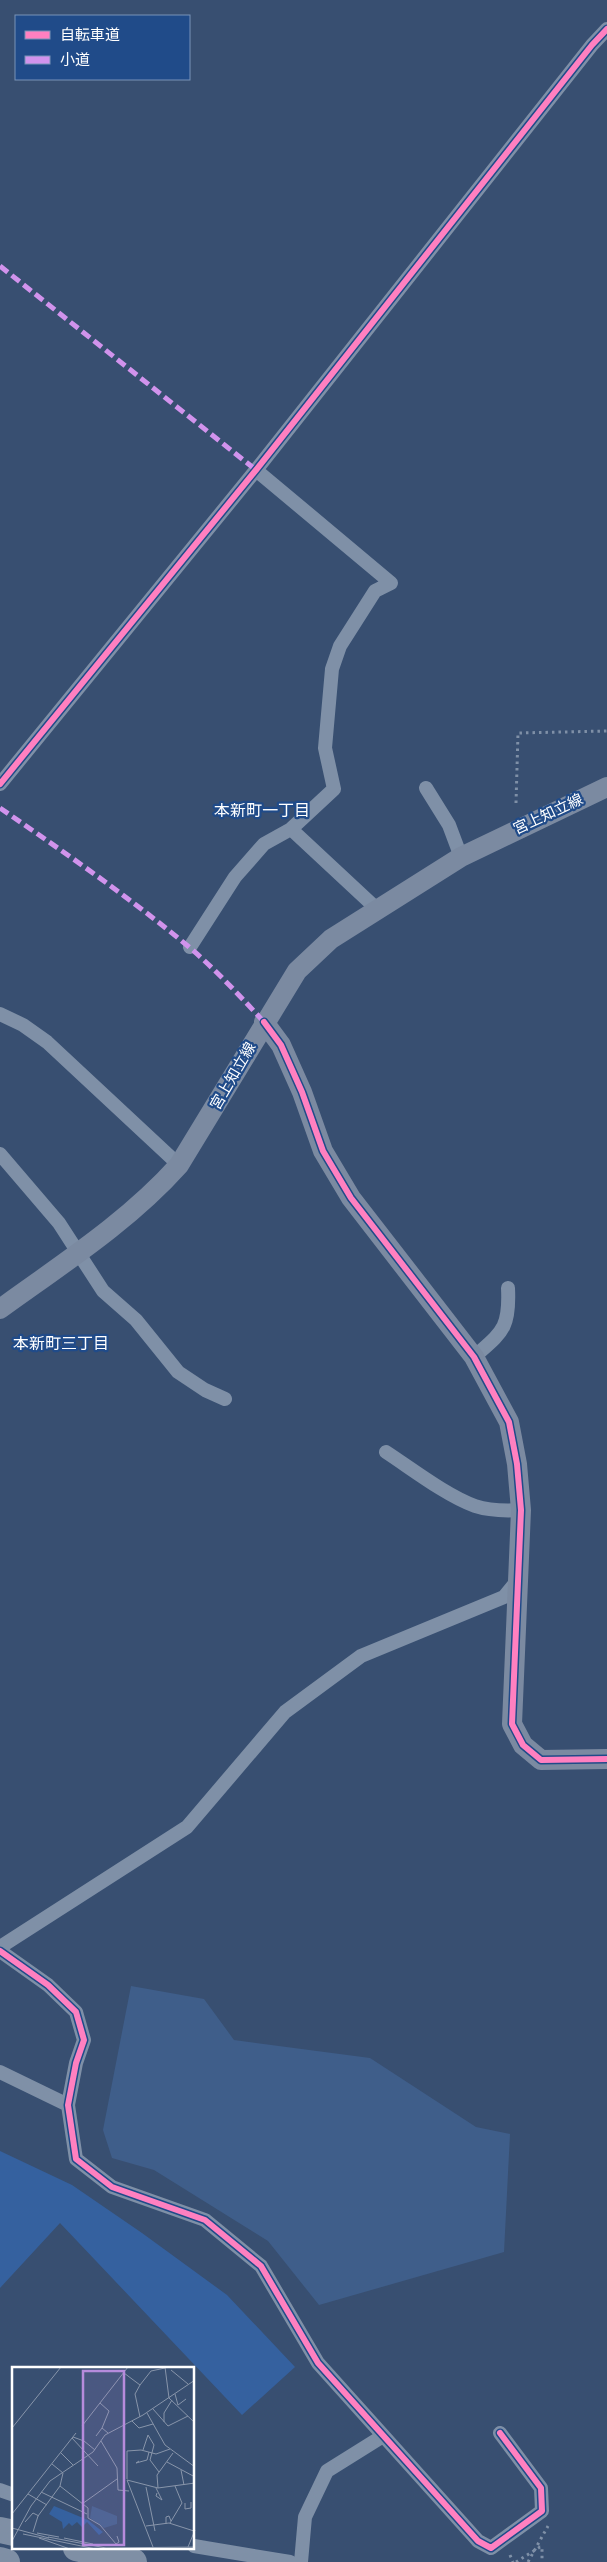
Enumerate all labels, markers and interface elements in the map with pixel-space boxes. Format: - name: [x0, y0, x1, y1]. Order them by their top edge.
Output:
- legend: [15, 15, 190, 80]
- text: 自転車道: [60, 25, 120, 43]
- text: 小道: [60, 50, 90, 68]
- street label: 宮上知立線: [510, 789, 585, 837]
- district label: 本新町一丁目: [214, 800, 310, 820]
- street label: 宮上知立線: [206, 1039, 259, 1112]
- district label: 本新町三丁目: [13, 1333, 109, 1353]
- inset map: [12, 2367, 195, 2550]

